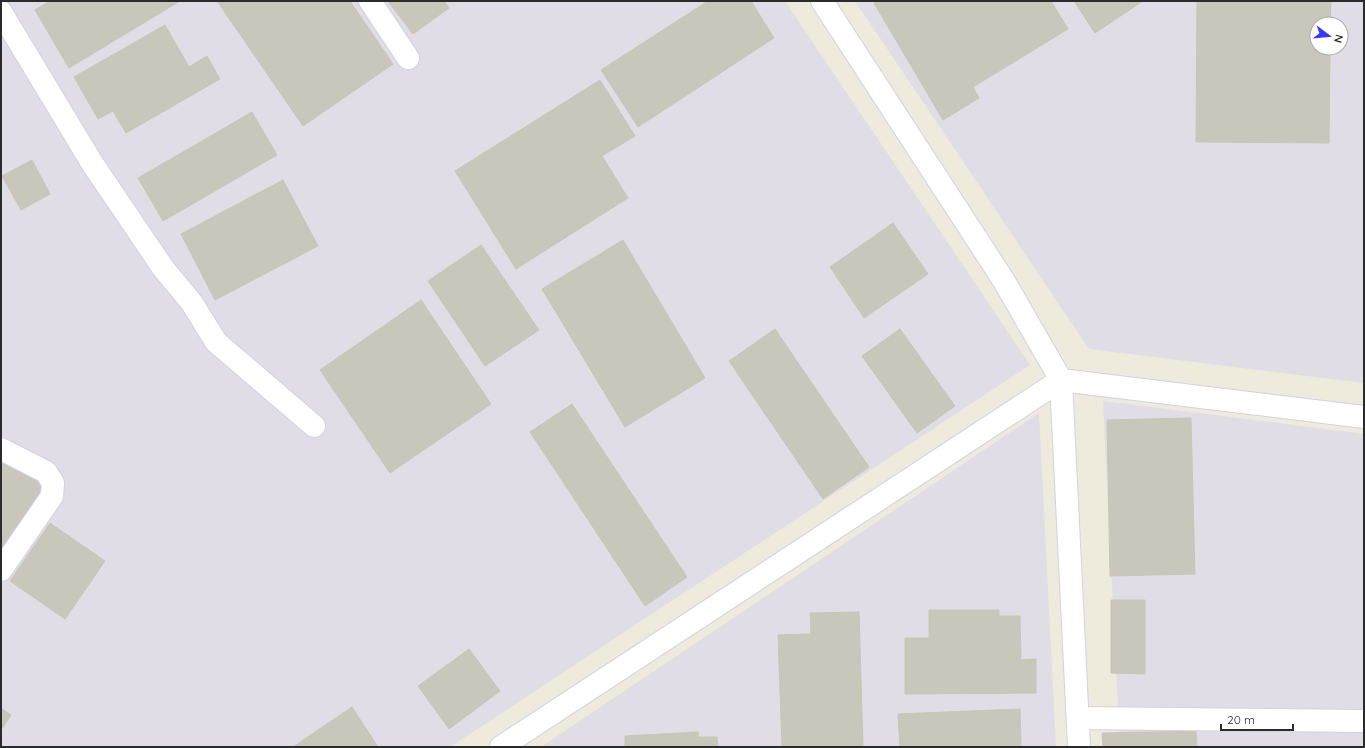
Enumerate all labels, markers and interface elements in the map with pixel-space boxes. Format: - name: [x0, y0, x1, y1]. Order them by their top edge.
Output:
- north arrow: [1309, 16, 1349, 56]
- text: N: [1331, 33, 1346, 45]
- scale bar: [1221, 706, 1293, 732]
- text: 20 m: [1227, 712, 1255, 727]

